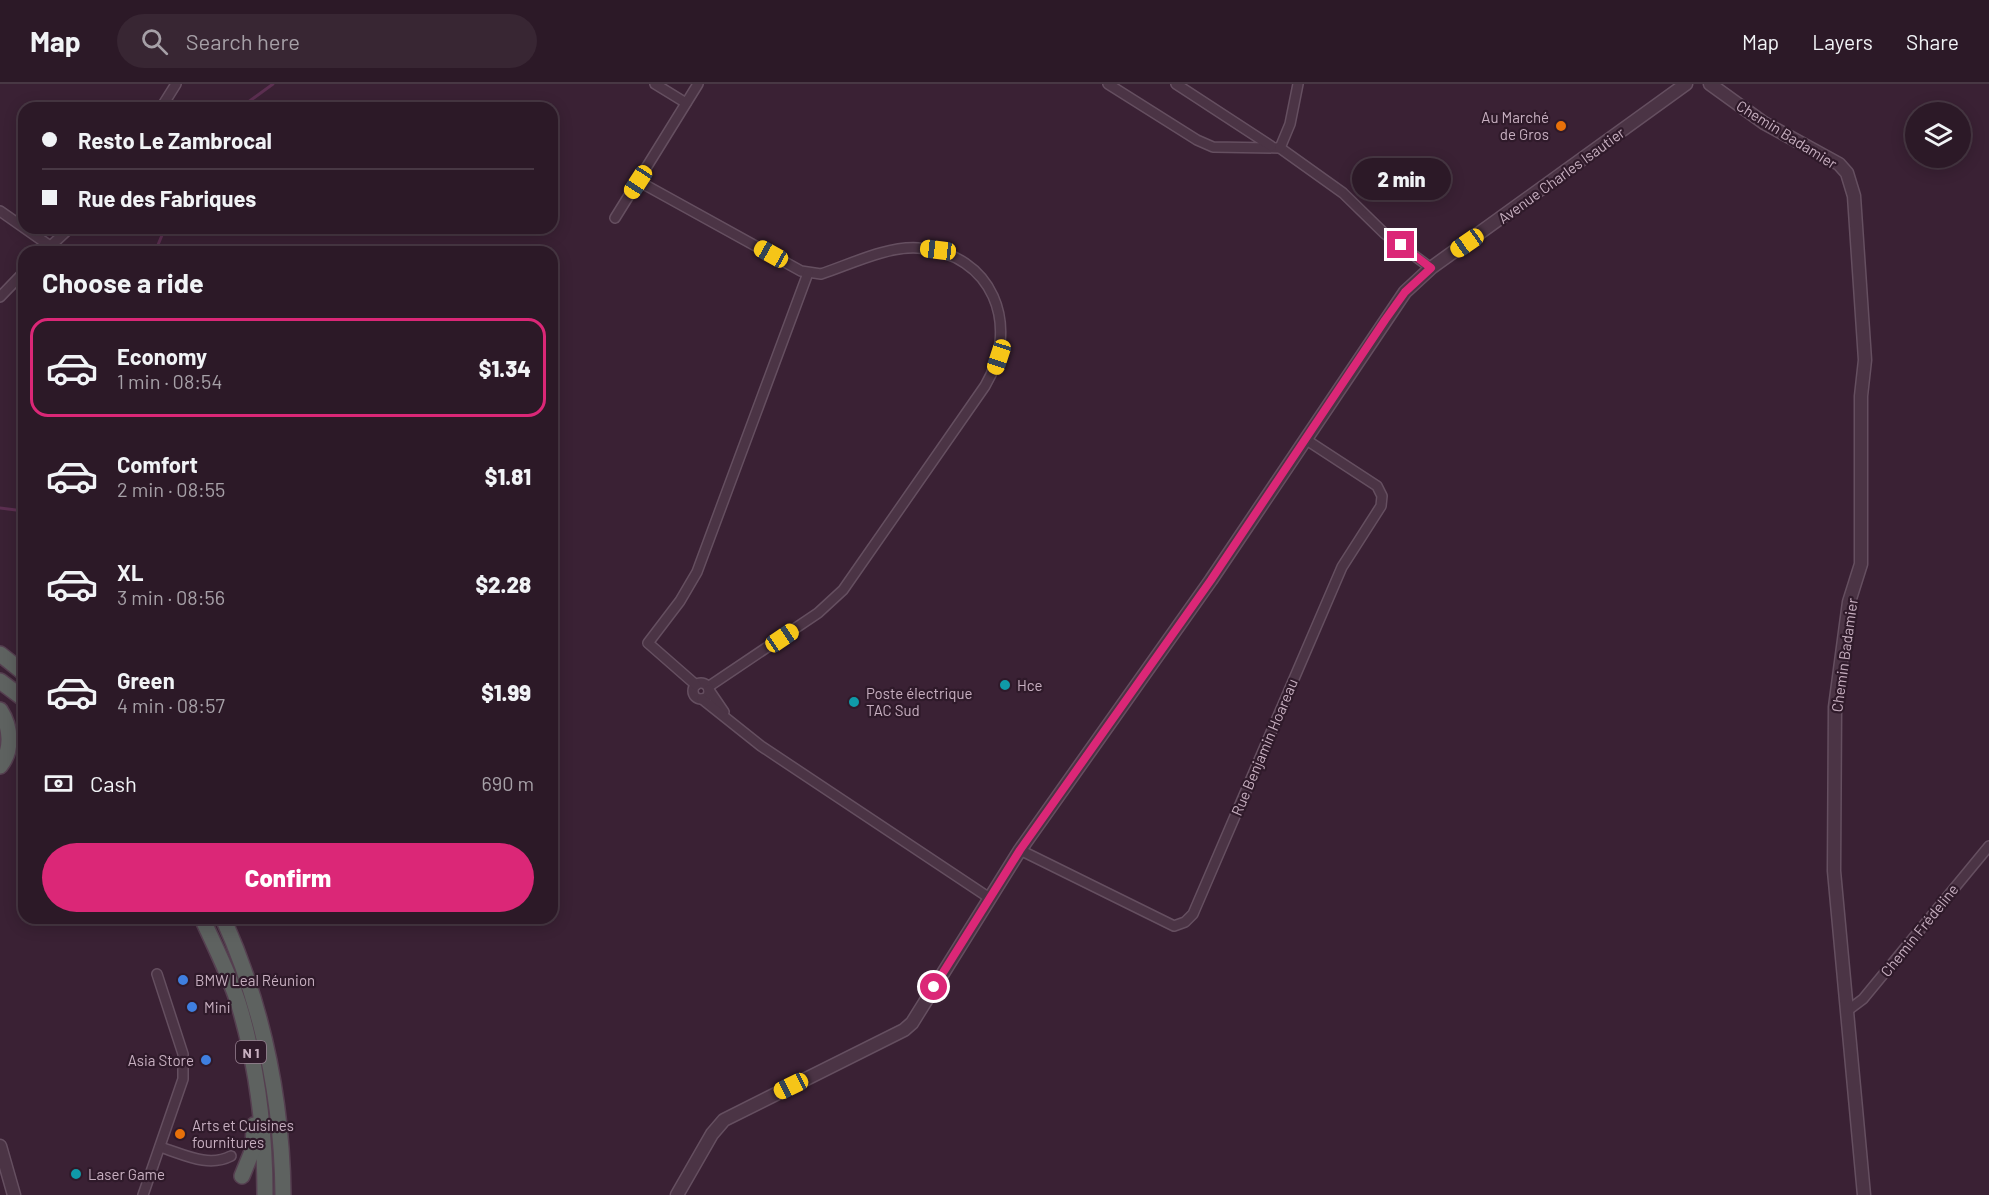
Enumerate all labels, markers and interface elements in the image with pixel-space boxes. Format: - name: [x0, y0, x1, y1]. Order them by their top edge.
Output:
- search box: [117, 14, 537, 68]
- text: Map: [30, 24, 81, 58]
- icon: search: [138, 25, 171, 58]
- text: Search here: [186, 28, 300, 54]
- text: Map: [1742, 29, 1779, 54]
- text: Layers: [1812, 29, 1873, 54]
- text: Share: [1906, 29, 1959, 54]
- street label: Chemin Badamier: [1734, 96, 1841, 172]
- map controls: [1905, 102, 1971, 168]
- button: layers: [1905, 102, 1971, 168]
- place label: Au Marché de Gros: [1481, 108, 1549, 143]
- marker: Au Marché de Gros: [1554, 119, 1568, 133]
- street label: Avenue Charles Isautier: [1494, 123, 1628, 227]
- text: Resto Le Zambrocal: [78, 127, 272, 153]
- callout: 2 min: [1352, 158, 1450, 200]
- car: [621, 162, 655, 202]
- text: 2 min: [1377, 167, 1426, 191]
- text: Rue des Fabriques: [78, 185, 256, 211]
- car: [1447, 225, 1487, 261]
- route end: [1387, 231, 1414, 258]
- car: [751, 237, 791, 271]
- car: [919, 239, 957, 261]
- text: Choose a ride: [42, 266, 204, 298]
- car: [985, 337, 1013, 377]
- icon: car: [45, 341, 99, 395]
- text: Economy: [117, 343, 207, 369]
- text: $1.34: [479, 355, 531, 381]
- text: 1 min · 08:54: [117, 369, 222, 393]
- icon: car: [45, 449, 99, 503]
- text: Comfort: [117, 451, 198, 477]
- text: $1.81: [485, 463, 531, 489]
- text: 2 min · 08:55: [117, 477, 225, 501]
- icon: car: [45, 557, 99, 611]
- text: XL: [117, 559, 143, 585]
- text: $2.28: [475, 571, 531, 597]
- text: 3 min · 08:56: [117, 585, 225, 609]
- street label: Chemin Badamier: [1827, 596, 1861, 713]
- car: [762, 620, 802, 656]
- icon: car: [45, 665, 99, 719]
- text: Green: [117, 667, 175, 693]
- place label: Hce: [1017, 676, 1043, 694]
- street label: Rue Benjamin Hoareau: [1227, 676, 1301, 818]
- marker: Hce: [998, 678, 1012, 692]
- text: $1.99: [481, 679, 531, 705]
- place label: Poste électrique TAC Sud: [866, 684, 973, 719]
- text: 4 min · 08:57: [117, 693, 225, 717]
- marker: Poste électrique TAC Sud: [847, 695, 861, 709]
- icon: cash: [42, 767, 75, 800]
- text: Cash: [90, 770, 137, 796]
- text: 690 m: [481, 771, 534, 795]
- button: Confirm: [42, 843, 534, 912]
- street label: Chemin Frédeline: [1876, 880, 1962, 980]
- place label: BMW Leal Réunion: [195, 971, 315, 989]
- marker: BMW Leal Réunion: [176, 973, 190, 987]
- route start: [920, 973, 947, 1000]
- place label: Mini: [204, 998, 230, 1016]
- marker: Mini: [185, 1000, 199, 1014]
- road number: N 1: [236, 1041, 266, 1063]
- place label: Asia Store: [128, 1051, 194, 1069]
- marker: Asia Store: [199, 1053, 213, 1067]
- car: [771, 1070, 811, 1102]
- place label: Arts et Cuisines fournitures: [192, 1116, 294, 1151]
- marker: Arts et Cuisines fournitures: [173, 1127, 187, 1141]
- place label: Laser Game: [88, 1165, 165, 1183]
- marker: Laser Game: [69, 1167, 83, 1181]

